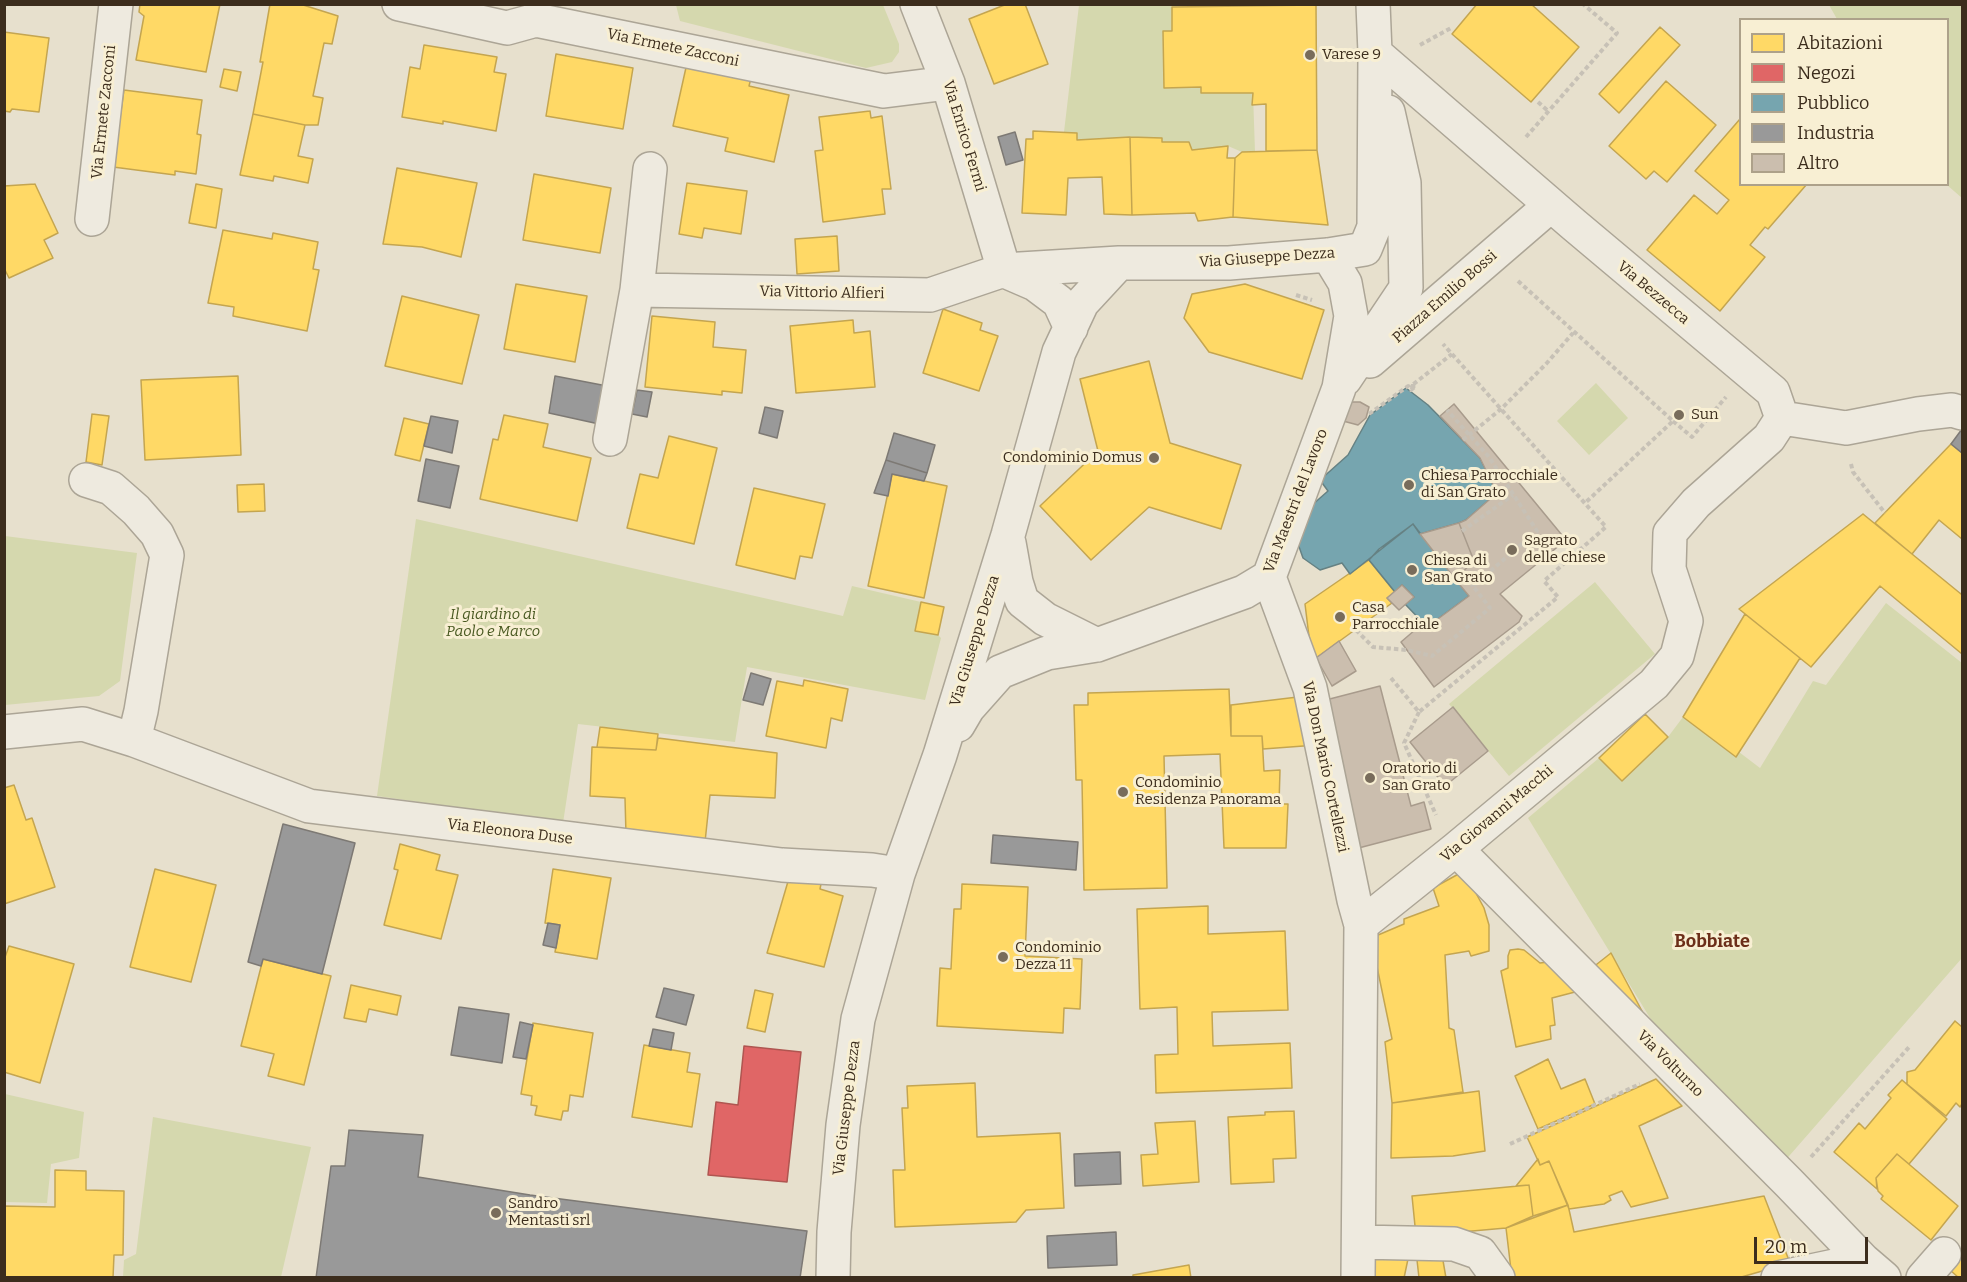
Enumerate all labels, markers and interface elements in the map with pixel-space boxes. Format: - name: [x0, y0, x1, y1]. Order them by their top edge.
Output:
- legend: [1739, 18, 1949, 186]
- street label: Via Ermete Zacconi: [605, 25, 741, 71]
- text: Abitazioni: [1797, 32, 1883, 54]
- street label: Via Ermete Zacconi: [88, 44, 120, 180]
- place label: Varese 9: [1322, 46, 1381, 64]
- marker: Varese 9: [1303, 48, 1317, 62]
- text: Negozi: [1797, 62, 1855, 84]
- street label: Via Enrico Fermi: [939, 78, 989, 194]
- text: Pubblico: [1797, 92, 1869, 114]
- text: Industria: [1797, 122, 1874, 144]
- text: Altro: [1797, 152, 1839, 174]
- street label: Via Giuseppe Dezza: [1199, 244, 1335, 272]
- street label: Piazza Emilio Bossi: [1389, 247, 1501, 347]
- street label: Via Bezzecca: [1613, 258, 1693, 328]
- street label: Via Vittorio Alfieri: [759, 283, 885, 303]
- place label: Sun: [1691, 406, 1719, 424]
- marker: Sun: [1672, 408, 1686, 422]
- street label: Via Maestri del Lavoro: [1260, 426, 1332, 576]
- place label: Condominio Domus: [1003, 449, 1142, 467]
- marker: Condominio Domus: [1147, 451, 1161, 465]
- place label: Chiesa Parrocchiale di San Grato: [1421, 467, 1558, 502]
- marker: Chiesa Parrocchiale di San Grato: [1402, 478, 1416, 492]
- place label: Sagrato delle chiese: [1524, 532, 1606, 567]
- marker: Sagrato delle chiese: [1505, 543, 1519, 557]
- place label: Chiesa di San Grato: [1424, 552, 1493, 587]
- marker: Chiesa di San Grato: [1405, 563, 1419, 577]
- street label: Via Giuseppe Dezza: [947, 573, 1003, 709]
- place label: Casa Parrocchiale: [1352, 599, 1439, 634]
- park label: Il giardino di Paolo e Marco: [446, 606, 540, 641]
- marker: Casa Parrocchiale: [1333, 610, 1347, 624]
- street label: Via Don Mario Cortellezzi: [1298, 680, 1352, 854]
- place label: Oratorio di San Grato: [1382, 760, 1457, 795]
- street label: Via Giovanni Macchi: [1437, 762, 1557, 866]
- marker: Oratorio di San Grato: [1363, 771, 1377, 785]
- place label: Condominio Residenza Panorama: [1135, 774, 1281, 809]
- marker: Condominio Residenza Panorama: [1116, 785, 1130, 799]
- street label: Via Eleonora Duse: [446, 815, 574, 849]
- district label: Bobbiate: [1674, 931, 1750, 953]
- place label: Condominio Dezza 11: [1015, 939, 1101, 974]
- marker: Condominio Dezza 11: [996, 950, 1010, 964]
- street label: Via Volturno: [1633, 1027, 1707, 1101]
- street label: Via Giuseppe Dezza: [830, 1039, 864, 1177]
- place label: Sandro Mentasti srl: [508, 1195, 590, 1230]
- marker: Sandro Mentasti srl: [489, 1206, 503, 1220]
- scale bar: [1757, 1225, 1871, 1263]
- text: 20 m: [1765, 1236, 1807, 1258]

